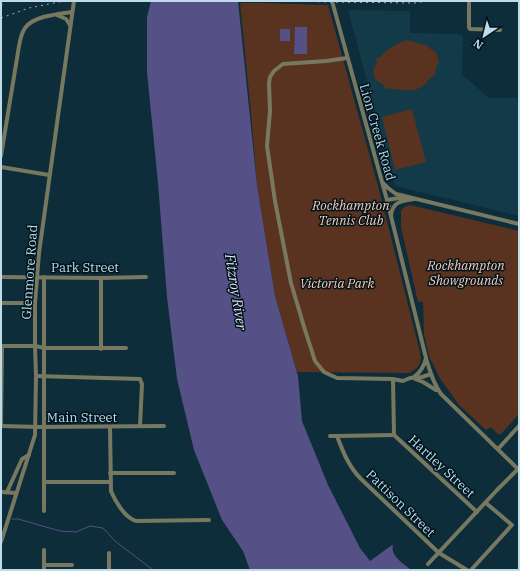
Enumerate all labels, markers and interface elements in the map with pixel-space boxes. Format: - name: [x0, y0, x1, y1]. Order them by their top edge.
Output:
- north arrow: [464, 16, 504, 56]
- text: N: [470, 36, 486, 52]
- street label: Lion Creek Road: [356, 82, 400, 183]
- park label: Rockhampton Tennis Club: [311, 197, 390, 229]
- street label: Glenmore Road: [18, 224, 41, 320]
- water label: Fitzroy River: [221, 252, 251, 332]
- park label: Rockhampton Showgrounds: [426, 257, 505, 289]
- street label: Park Street: [51, 259, 119, 276]
- park label: Victoria Park: [300, 275, 374, 292]
- street label: Main Street: [47, 409, 118, 426]
- street label: Hartley Street: [405, 431, 479, 502]
- street label: Pattison Street: [363, 466, 439, 541]

